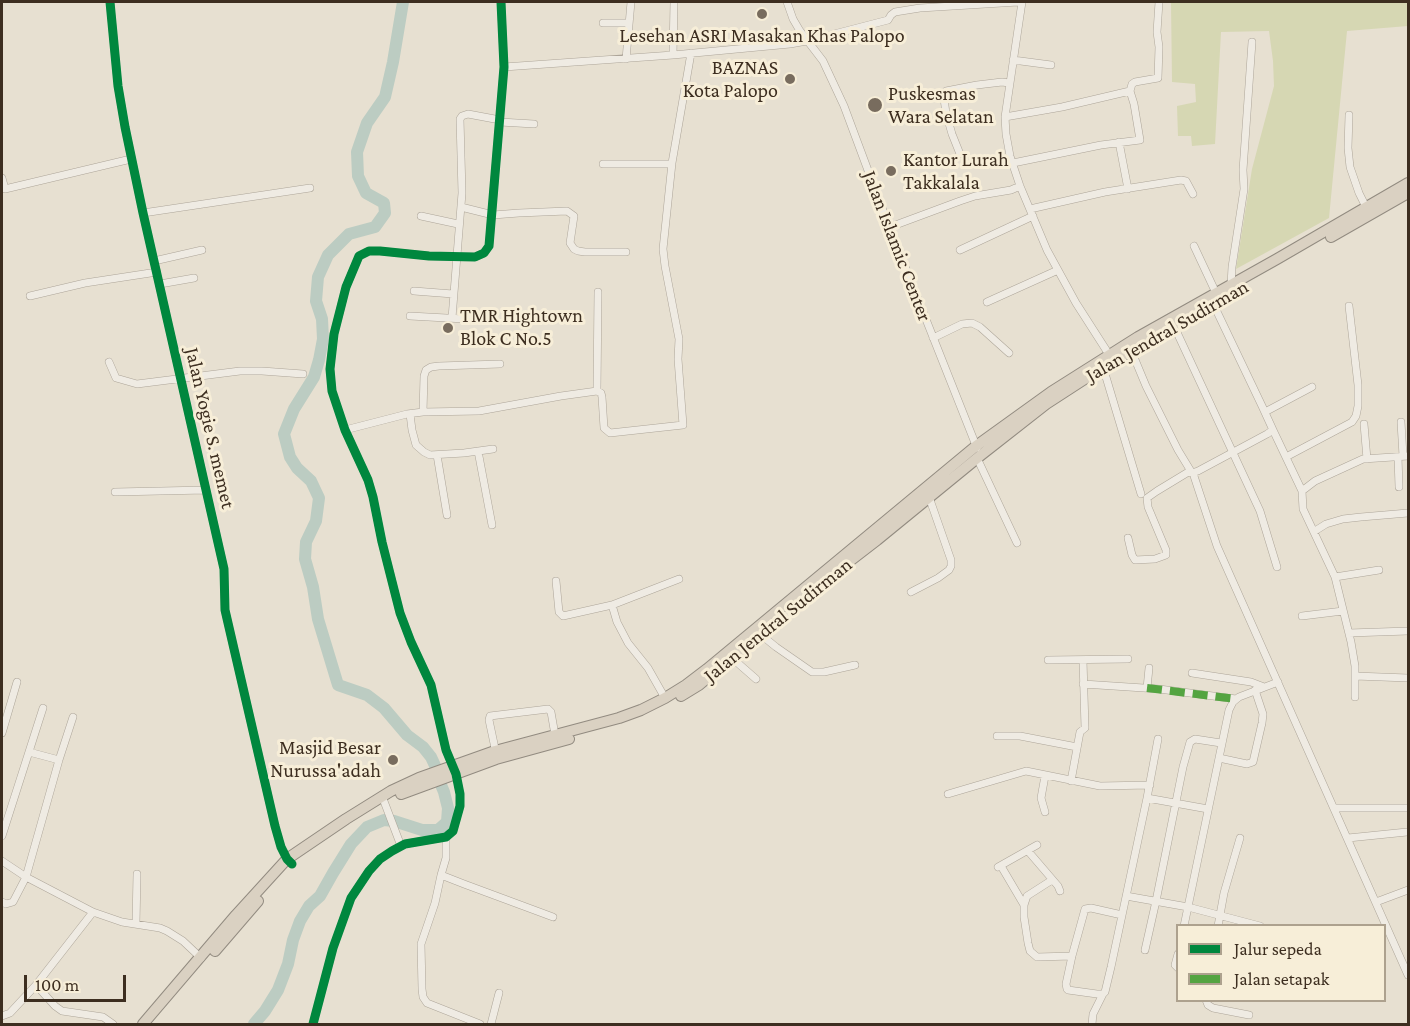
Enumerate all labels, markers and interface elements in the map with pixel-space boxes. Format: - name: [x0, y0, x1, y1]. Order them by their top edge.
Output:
- marker: Lesehan ASRI Masakan Khas Palopo: [755, 7, 769, 21]
- place label: Lesehan ASRI Masakan Khas Palopo: [619, 24, 905, 48]
- place label: BAZNAS Kota Palopo: [683, 56, 778, 103]
- marker: BAZNAS Kota Palopo: [783, 72, 797, 86]
- place label: Puskesmas Wara Selatan: [888, 82, 994, 129]
- marker: Puskesmas Wara Selatan: [866, 96, 884, 114]
- place label: Kantor Lurah Takkalala: [903, 148, 1009, 195]
- marker: Kantor Lurah Takkalala: [884, 164, 898, 178]
- street label: Jalan Islamic Center: [857, 167, 937, 325]
- street label: Jalan Jendral Sudirman: [1081, 275, 1253, 387]
- place label: TMR Hightown Blok C No.5: [460, 304, 583, 351]
- marker: TMR Hightown Blok C No.5: [441, 321, 455, 335]
- street label: Jalan Yogie S. memet: [180, 345, 240, 511]
- street label: Jalan Jendral Sudirman: [699, 553, 857, 687]
- place label: Masjid Besar Nurussa'adah: [270, 736, 381, 783]
- marker: Masjid Besar Nurussa'adah: [386, 753, 400, 767]
- legend: [1176, 924, 1386, 1002]
- text: Jalur sepeda: [1234, 939, 1322, 959]
- scale bar: [27, 963, 129, 1001]
- text: Jalan setapak: [1234, 969, 1329, 989]
- text: 100 m: [35, 975, 79, 995]

